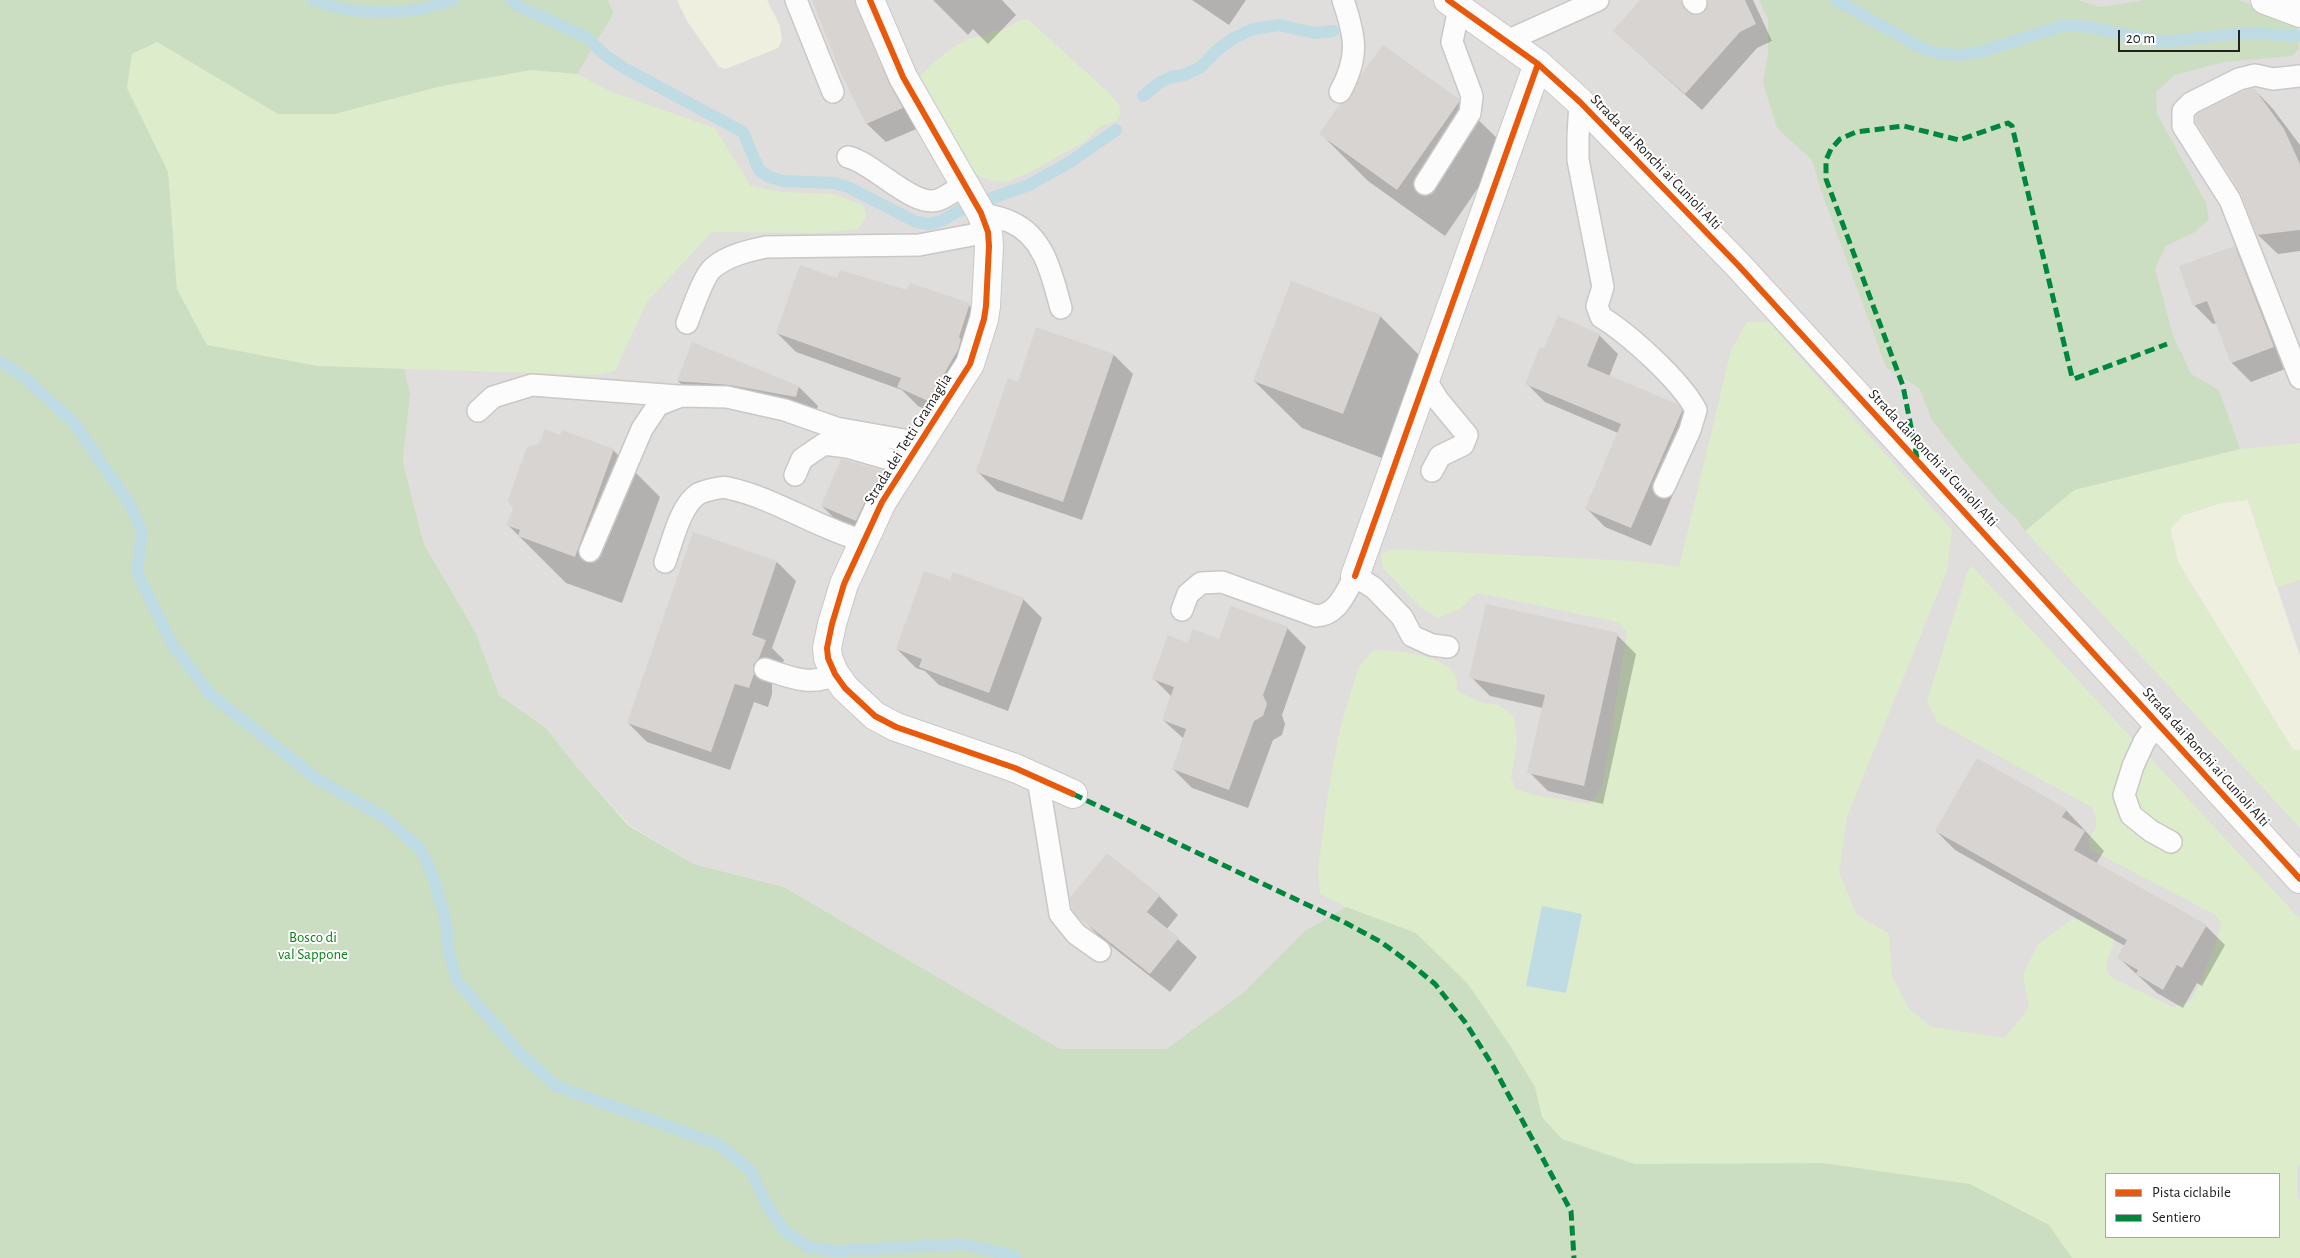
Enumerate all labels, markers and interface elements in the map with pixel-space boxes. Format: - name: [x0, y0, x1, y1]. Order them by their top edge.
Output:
- scale bar: [2120, 20, 2242, 52]
- text: 20 m: [2126, 31, 2155, 46]
- street label: Strada dai Ronchi ai Cunioli Alti: [1587, 91, 1725, 233]
- street label: Strada dei Tetti Gramaglia: [860, 370, 956, 508]
- street label: Strada dai Ronchi ai Cunioli Alti: [1865, 386, 2001, 530]
- street label: Strada dai Ronchi ai Cunioli Alti: [2139, 684, 2273, 830]
- park label: Bosco di val Sappone: [278, 928, 348, 963]
- legend: [2105, 1173, 2280, 1238]
- text: Pista ciclabile: [2152, 1185, 2231, 1200]
- text: Sentiero: [2152, 1210, 2201, 1225]

